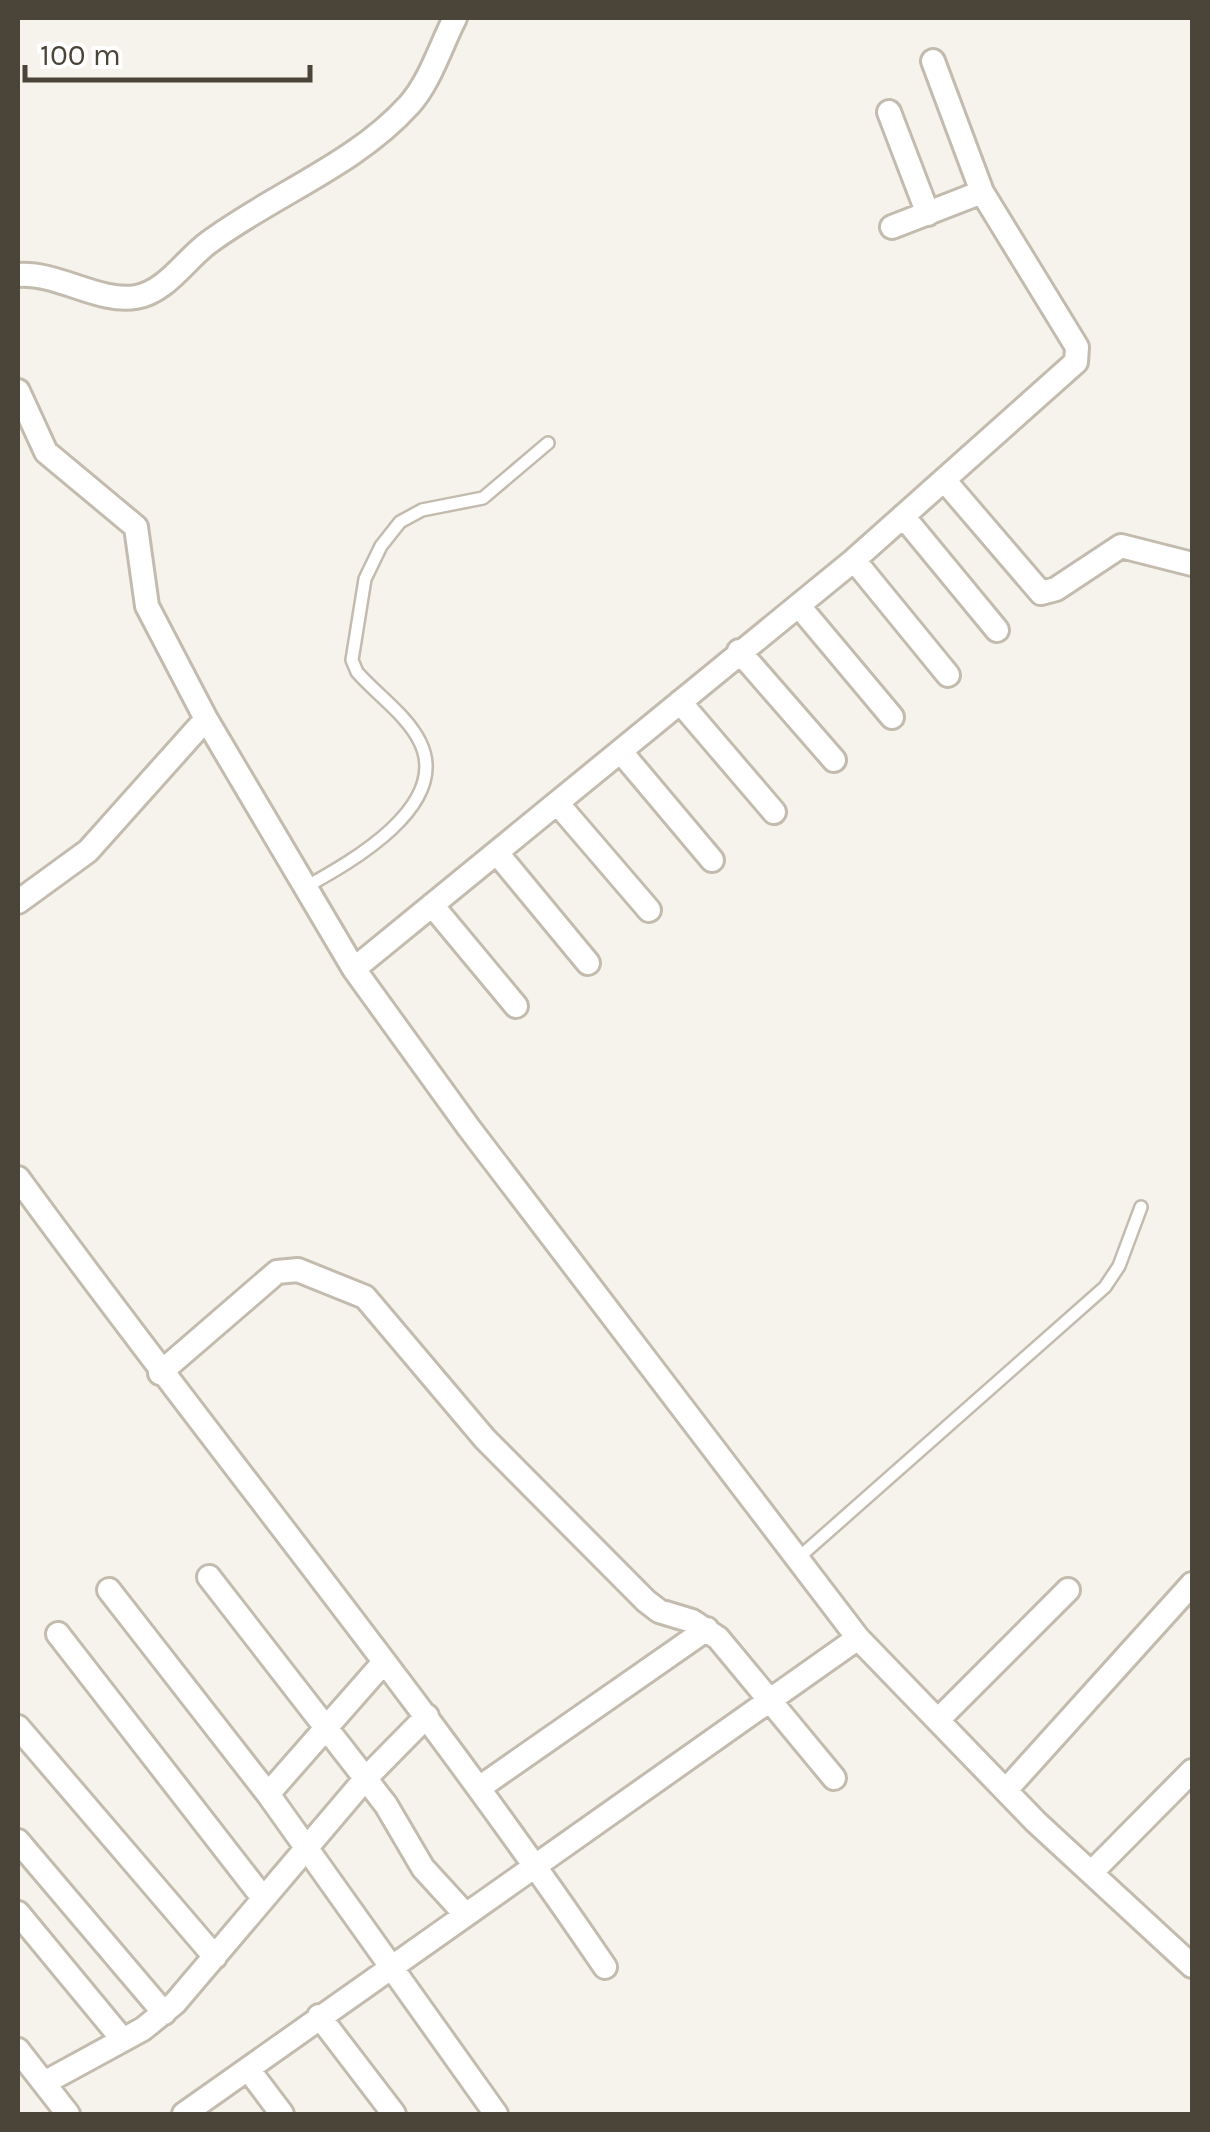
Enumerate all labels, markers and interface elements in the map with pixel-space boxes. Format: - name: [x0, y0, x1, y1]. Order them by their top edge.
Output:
- scale bar: [25, 20, 310, 82]
- text: 100 m: [40, 37, 121, 73]

